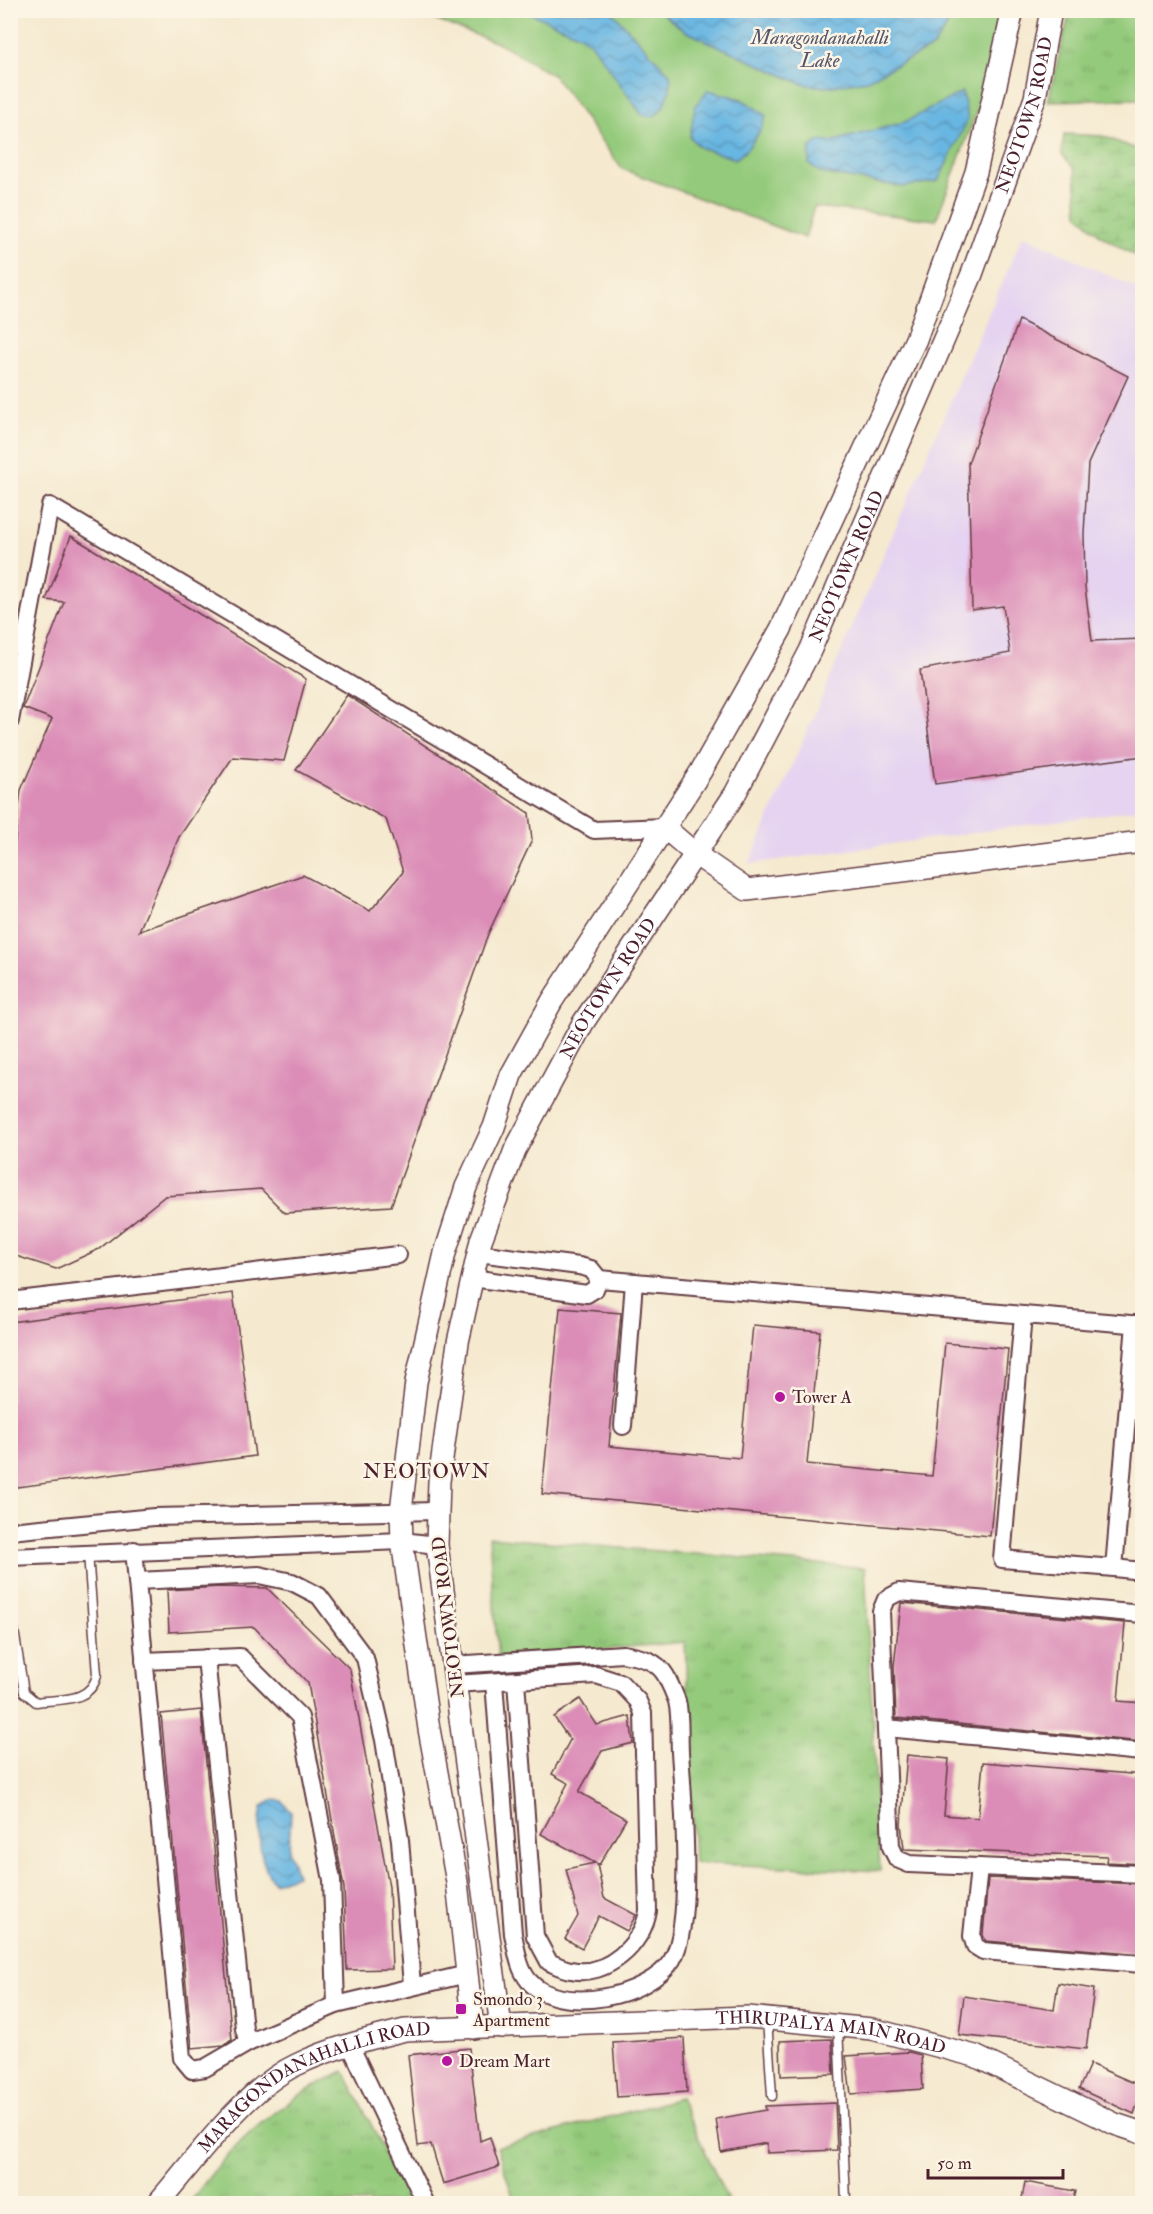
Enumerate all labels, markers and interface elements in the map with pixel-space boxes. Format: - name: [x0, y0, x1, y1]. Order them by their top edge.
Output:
- water label: Maragondanahalli Lake: [750, 25, 890, 73]
- street label: NEOTOWN ROAD: [991, 35, 1058, 196]
- street label: NEOTOWN ROAD: [804, 487, 890, 646]
- street label: NEOTOWN ROAD: [555, 914, 662, 1063]
- place label: Tower A: [792, 1386, 853, 1409]
- marker: Tower A: [773, 1390, 787, 1404]
- district label: NEOTOWN: [363, 1459, 491, 1484]
- street label: NEOTOWN ROAD: [427, 1535, 470, 1699]
- place label: Smondo 3 Apartment: [472, 1988, 550, 2032]
- marker: Smondo 3 Apartment: [454, 2002, 468, 2016]
- street label: THIRUPALYA MAIN ROAD: [715, 2006, 948, 2060]
- street label: MARAGONDANAHALLI ROAD: [193, 2018, 431, 2158]
- place label: Dream Mart: [459, 2050, 550, 2073]
- marker: Dream Mart: [440, 2054, 454, 2068]
- scale bar: [928, 2142, 1063, 2180]
- text: 50 m: [937, 2152, 972, 2175]

